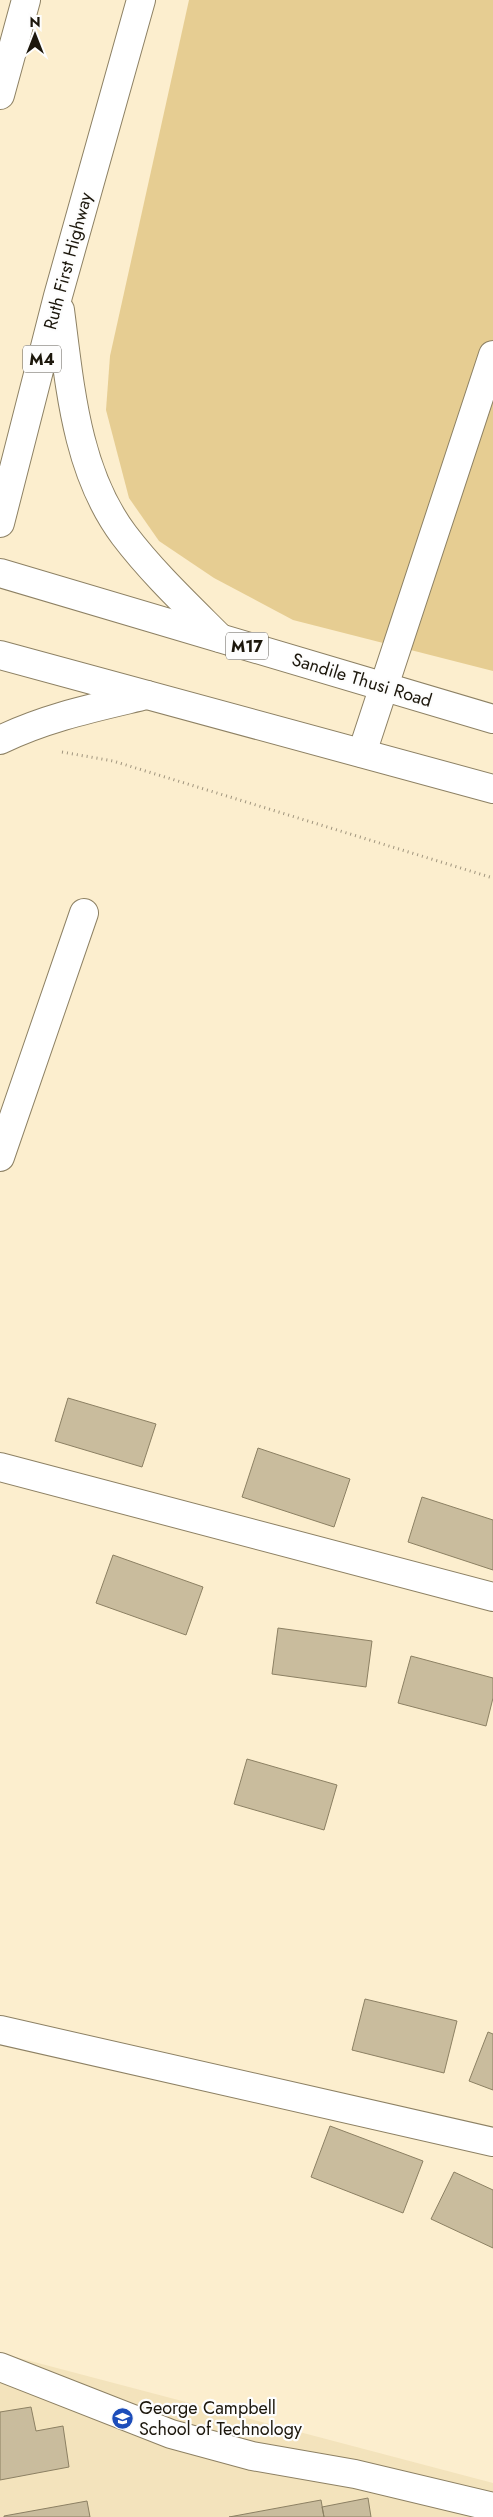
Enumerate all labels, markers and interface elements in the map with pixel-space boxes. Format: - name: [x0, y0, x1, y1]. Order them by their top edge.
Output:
- north arrow: [10, 10, 60, 60]
- text: N: [29, 12, 41, 32]
- street label: Ruth First Highway: [37, 189, 99, 333]
- road number: M4: [23, 346, 61, 372]
- road number: M17: [226, 632, 268, 659]
- street label: Sandile Thusi Road: [289, 646, 435, 714]
- place label: George Campbell School of Technology: [139, 2395, 302, 2442]
- school or university icon: George Campbell School of Technology: [111, 2406, 135, 2430]

